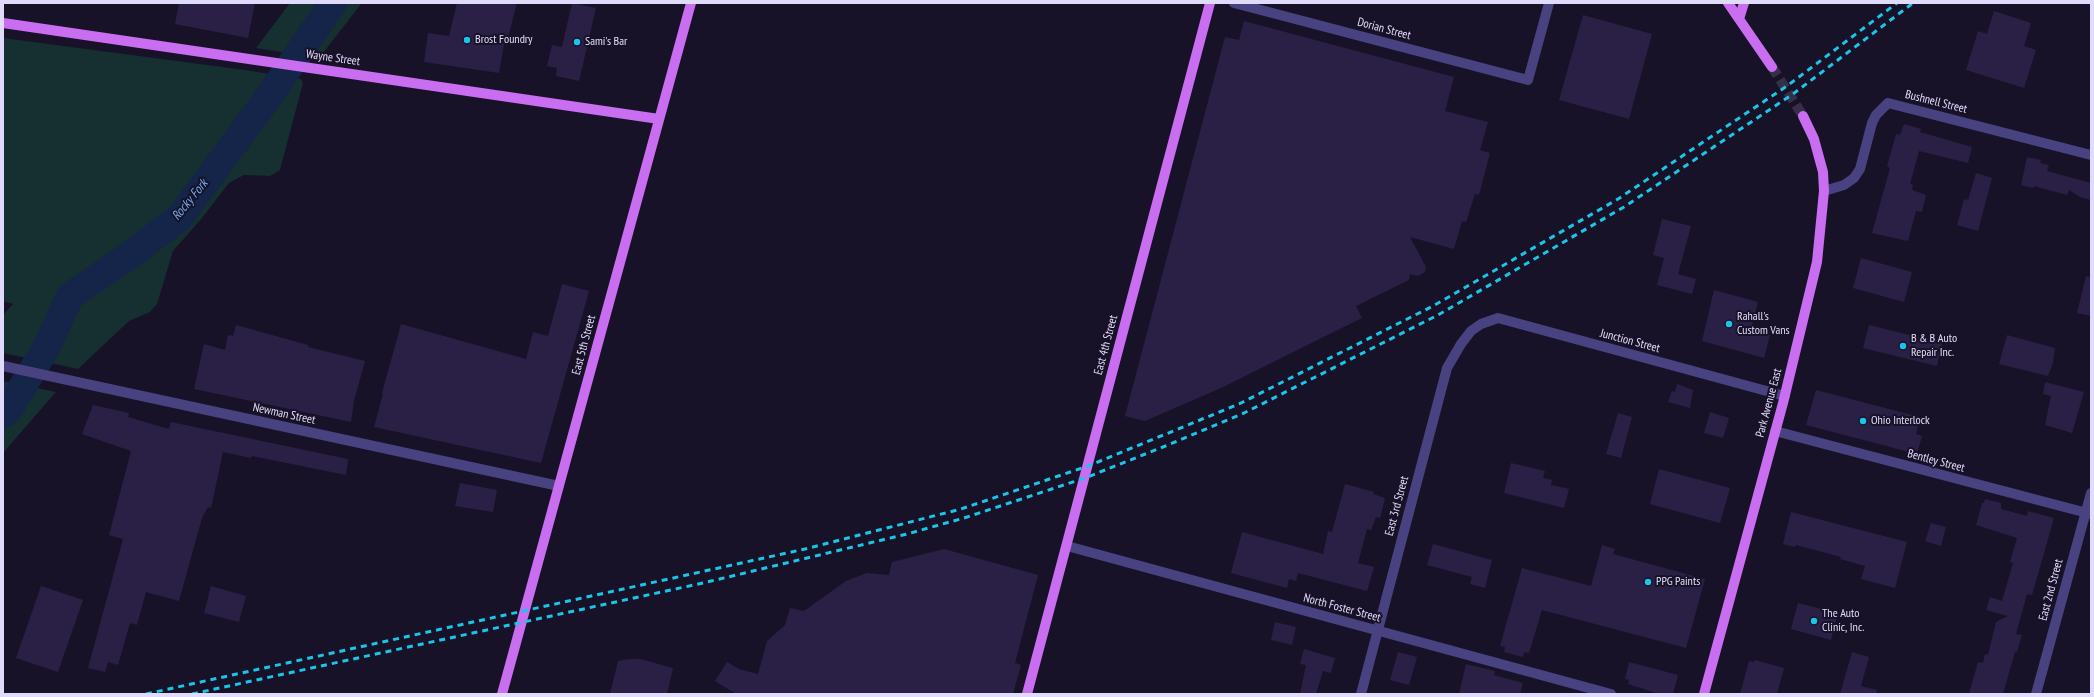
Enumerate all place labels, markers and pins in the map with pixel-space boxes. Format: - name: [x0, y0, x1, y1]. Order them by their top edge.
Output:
- place label: Brost Foundry: [475, 33, 533, 47]
- marker: Brost Foundry: [462, 35, 472, 45]
- place label: Sami's Bar: [585, 35, 627, 49]
- marker: Sami's Bar: [572, 37, 582, 47]
- place label: Rahall's Custom Vans: [1737, 310, 1790, 338]
- marker: Rahall's Custom Vans: [1724, 319, 1734, 329]
- place label: B & B Auto Repair Inc.: [1911, 332, 1957, 360]
- marker: B & B Auto Repair Inc.: [1898, 341, 1908, 351]
- place label: Ohio Interlock: [1871, 414, 1930, 428]
- marker: Ohio Interlock: [1858, 416, 1868, 426]
- place label: PPG Paints: [1656, 575, 1700, 589]
- marker: PPG Paints: [1643, 577, 1653, 587]
- place label: The Auto Clinic, Inc.: [1822, 607, 1864, 635]
- marker: The Auto Clinic, Inc.: [1809, 616, 1819, 626]

